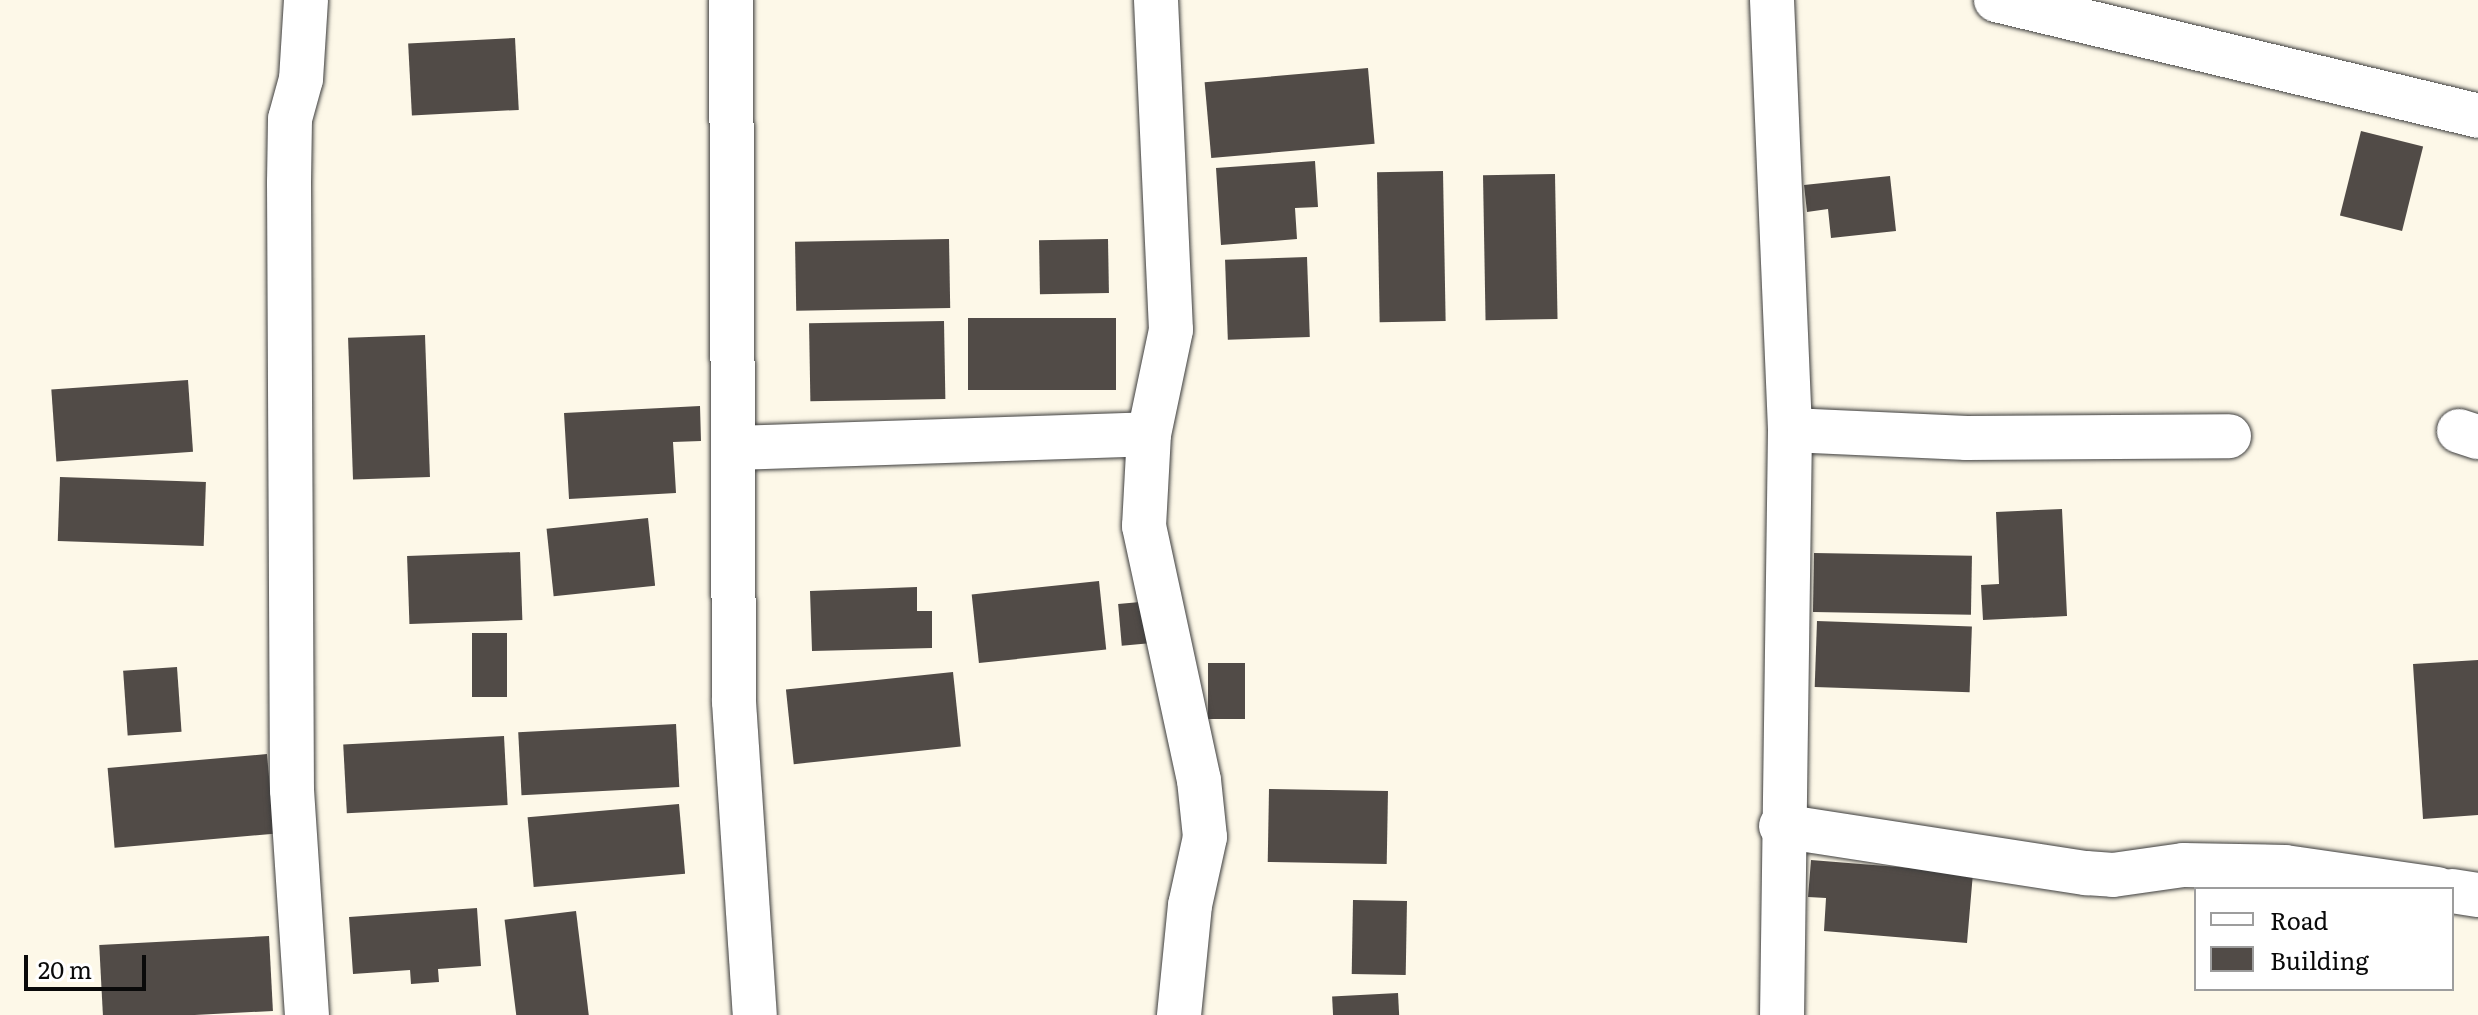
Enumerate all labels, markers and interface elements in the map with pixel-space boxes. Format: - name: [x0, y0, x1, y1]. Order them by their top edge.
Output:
- legend: [2194, 887, 2454, 991]
- text: Road: [2270, 902, 2328, 937]
- scale bar: [28, 939, 150, 989]
- text: Building: [2270, 942, 2369, 977]
- text: 20 m: [38, 951, 92, 986]

